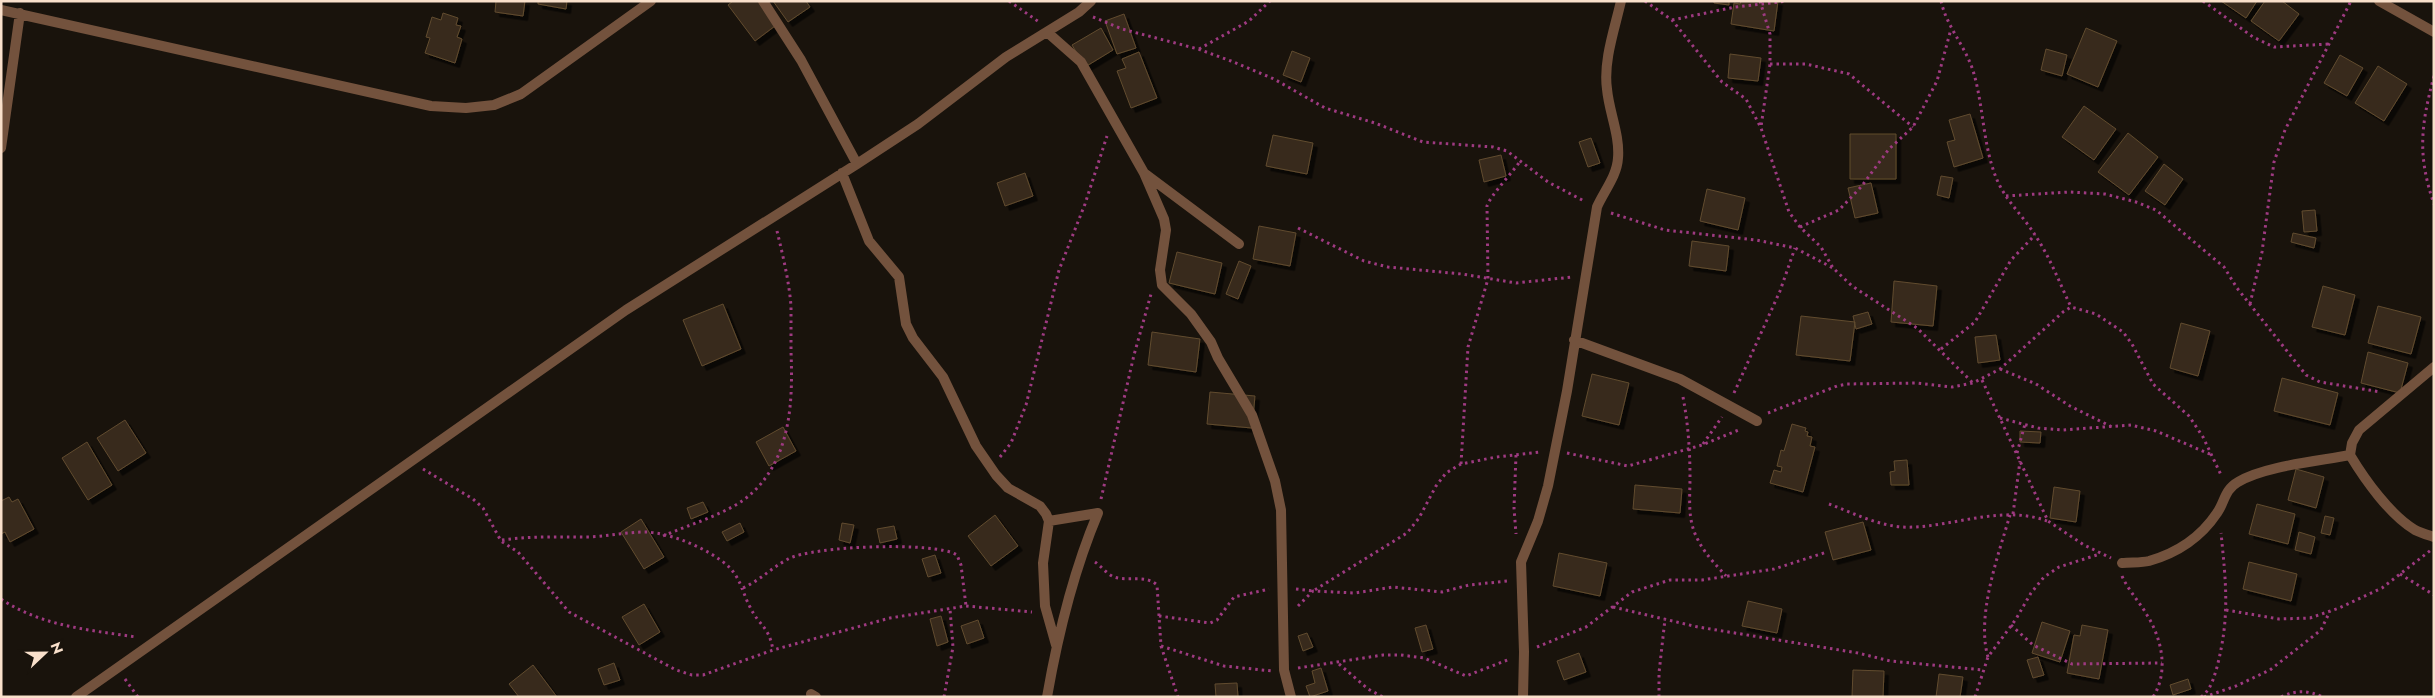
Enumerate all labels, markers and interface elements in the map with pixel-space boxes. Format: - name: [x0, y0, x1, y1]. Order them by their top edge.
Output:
- north arrow: [20, 628, 70, 678]
- text: N: [46, 639, 68, 657]

